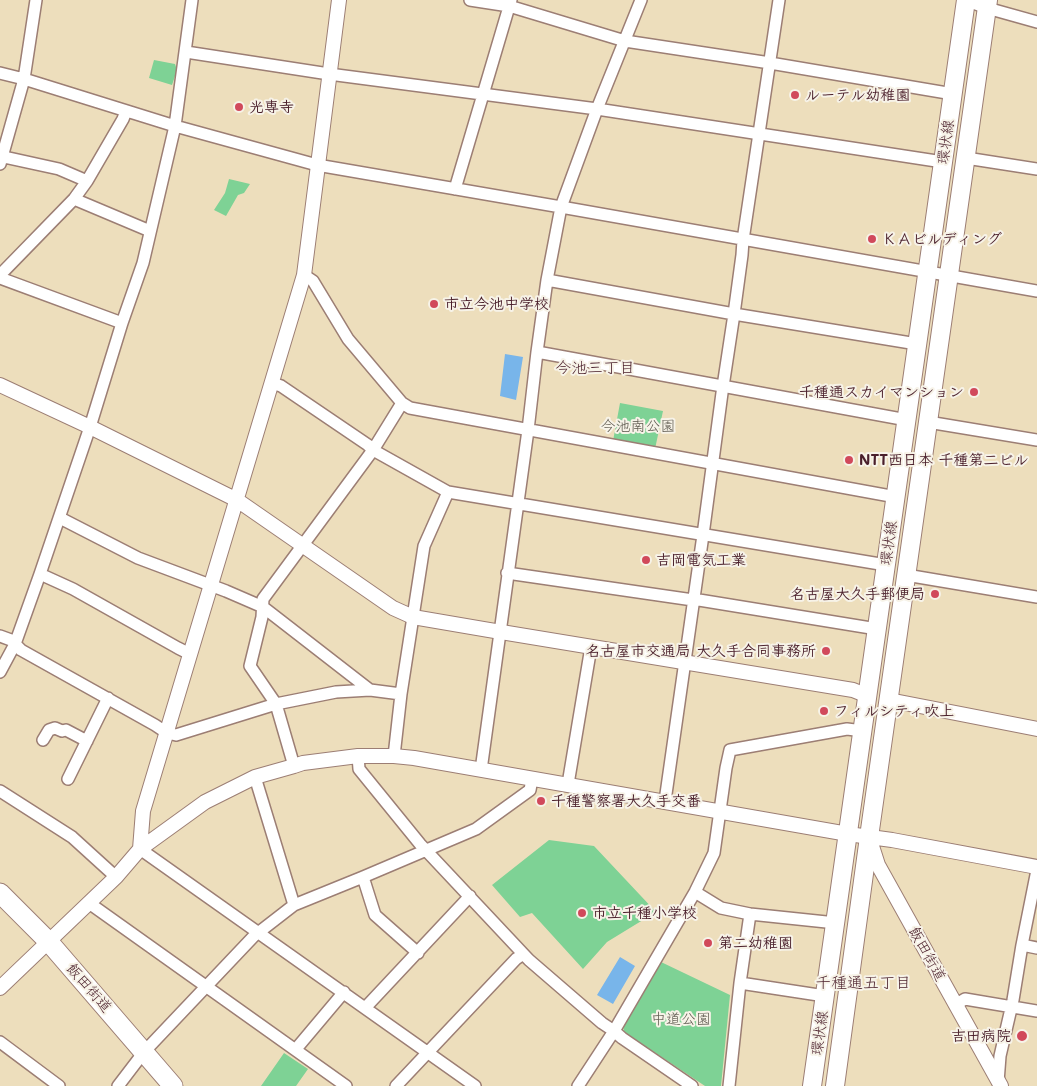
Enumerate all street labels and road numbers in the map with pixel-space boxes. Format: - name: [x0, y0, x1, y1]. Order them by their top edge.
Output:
- street label: 環状線: [934, 118, 958, 166]
- street label: 環状線: [877, 519, 901, 567]
- street label: 飯田街道: [905, 923, 949, 985]
- street label: 飯田街道: [63, 959, 115, 1017]
- street label: 環状線: [808, 1009, 832, 1057]

